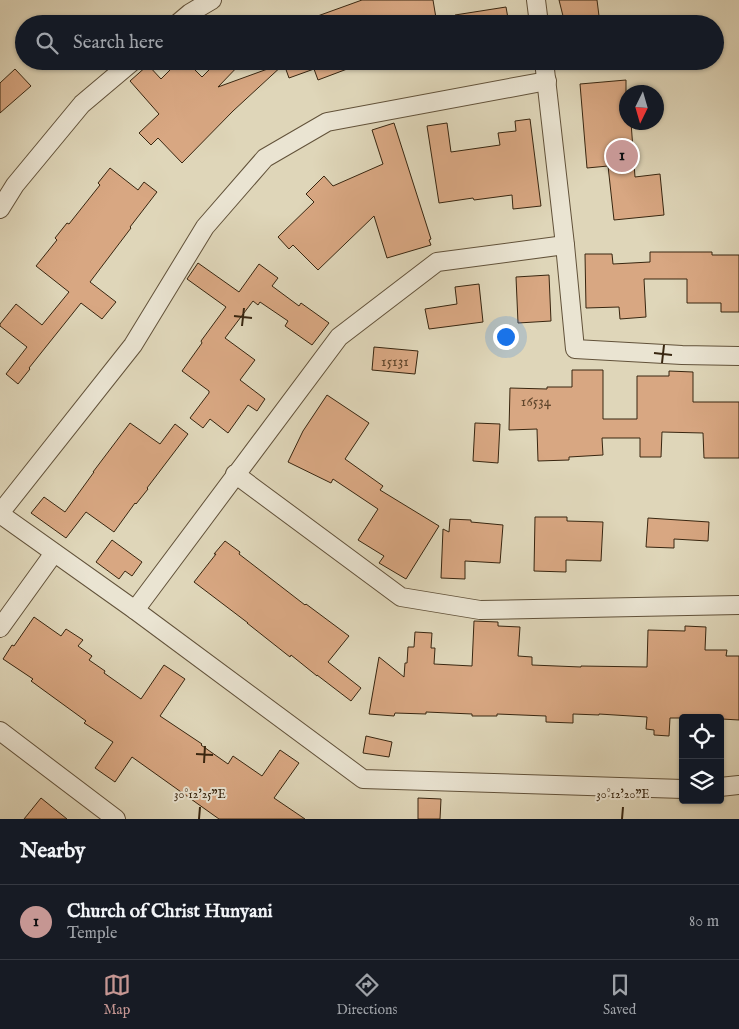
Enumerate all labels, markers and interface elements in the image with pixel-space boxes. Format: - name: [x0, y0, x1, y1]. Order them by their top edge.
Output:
- search box: [15, 15, 724, 70]
- icon: search: [33, 29, 61, 57]
- text: Search here: [73, 31, 164, 55]
- north arrow: [619, 85, 664, 130]
- pin: 1: [606, 137, 638, 175]
- your location: [493, 324, 519, 350]
- house number: 15131: [381, 352, 409, 371]
- house number: 16534: [521, 392, 552, 411]
- map controls: [679, 714, 724, 804]
- button: locate: [679, 714, 724, 759]
- button: layers: [679, 759, 724, 804]
- text: 30°12'25"E: [174, 787, 226, 802]
- text: 30°12'20"E: [596, 787, 650, 802]
- text: Nearby: [20, 838, 85, 865]
- text: Church of Christ Hunyani: [67, 900, 273, 924]
- text: 1: [33, 912, 39, 932]
- text: 80 m: [689, 912, 719, 932]
- text: Temple: [67, 924, 117, 944]
- tab: Map: [103, 971, 131, 1019]
- tab: Directions: [336, 971, 397, 1019]
- tab: Saved: [603, 971, 636, 1019]

